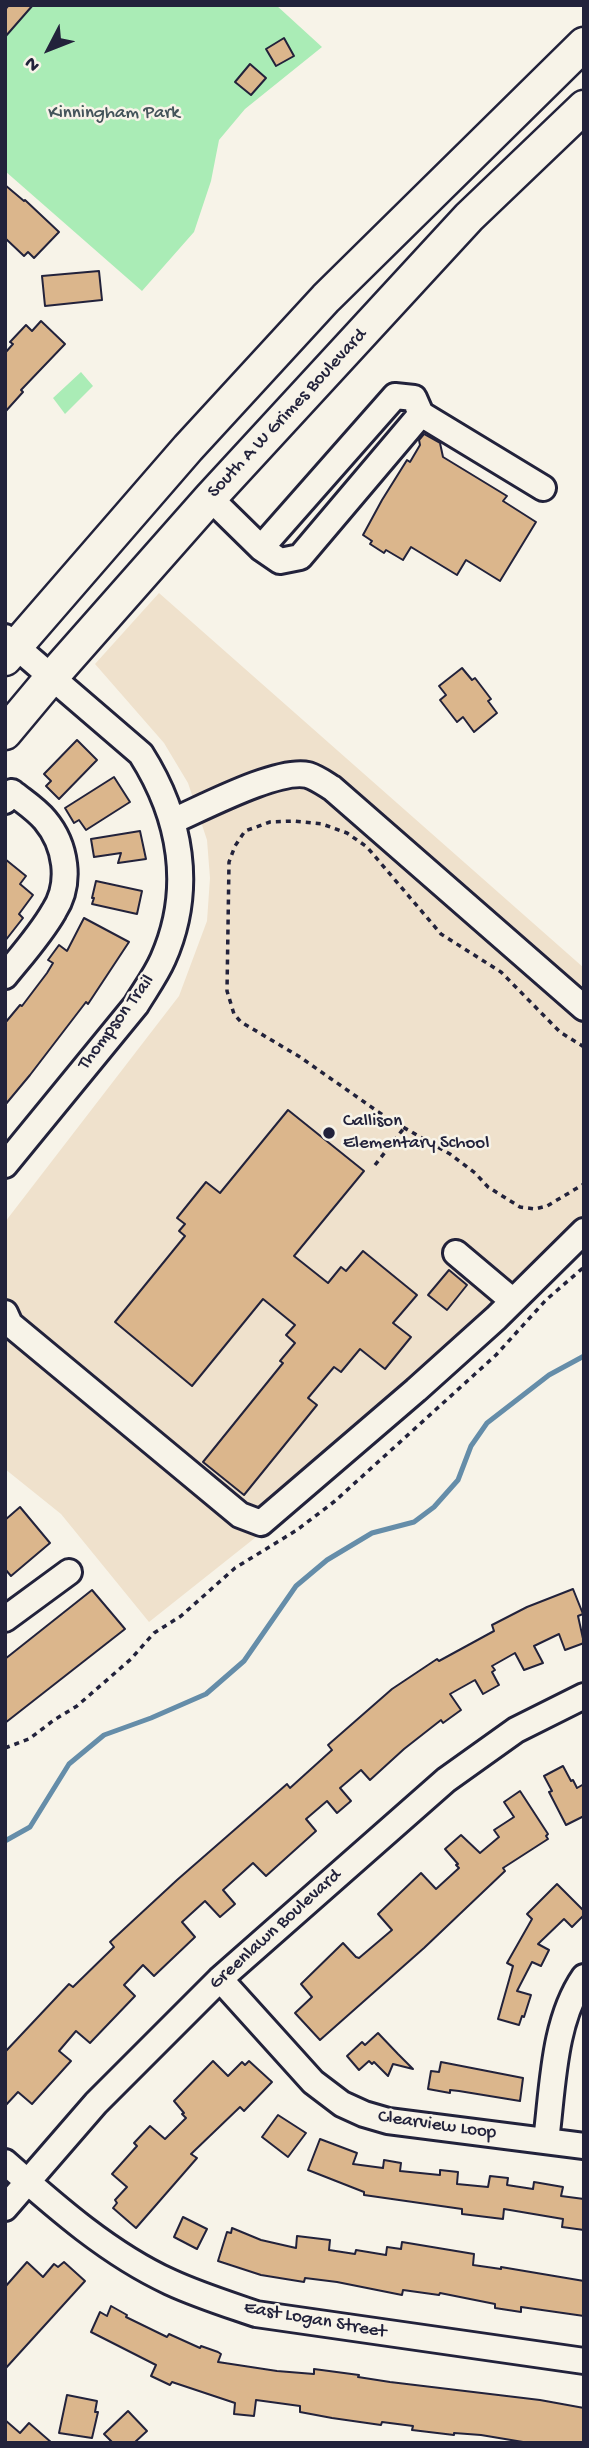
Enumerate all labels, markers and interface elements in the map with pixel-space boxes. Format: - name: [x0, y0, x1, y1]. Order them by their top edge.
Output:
- north arrow: [14, 14, 84, 84]
- text: N: [20, 51, 46, 76]
- park label: Kinningham Park: [48, 103, 180, 125]
- street label: South A W Grimes Boulevard: [204, 325, 372, 503]
- street label: Thompson Trail: [74, 971, 160, 1075]
- place label: Callison Elementary School: [343, 1111, 489, 1155]
- marker: Callison Elementary School: [321, 1125, 337, 1141]
- street label: Greenlawn Boulevard: [205, 1865, 347, 1995]
- street label: Clearview Loop: [376, 2106, 498, 2146]
- street label: East Logan Street: [242, 2297, 388, 2345]

